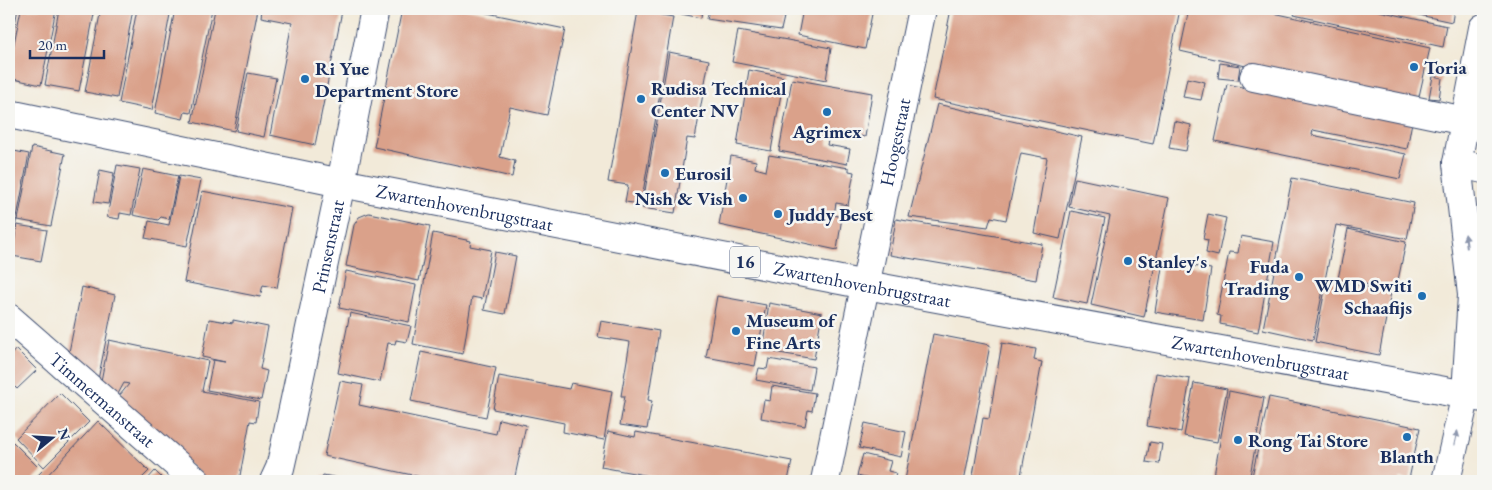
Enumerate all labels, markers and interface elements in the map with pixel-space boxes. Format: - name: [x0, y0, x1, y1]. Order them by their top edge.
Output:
- scale bar: [30, 28, 104, 60]
- text: 20 m: [38, 35, 67, 54]
- place label: Toria: [1424, 55, 1467, 80]
- place label: Ri Yue Department Store: [315, 56, 458, 103]
- marker: Toria: [1408, 61, 1420, 73]
- marker: Ri Yue Department Store: [299, 73, 311, 85]
- place label: Rudisa Technical Center NV: [651, 76, 787, 123]
- marker: Rudisa Technical Center NV: [635, 93, 647, 105]
- street label: Hoogestraat: [874, 96, 916, 189]
- marker: Agrimex: [821, 106, 833, 118]
- place label: Agrimex: [791, 119, 862, 144]
- place label: Eurosil: [675, 161, 732, 186]
- marker: Eurosil: [659, 167, 671, 179]
- street label: Zwartenhovenbrugstraat: [374, 178, 555, 237]
- place label: Nish & Vish: [635, 186, 733, 211]
- marker: Nish & Vish: [737, 192, 749, 204]
- street label: Prinsenstraat: [306, 197, 350, 295]
- place label: Juddy Best: [786, 202, 873, 227]
- marker: Juddy Best: [772, 208, 784, 220]
- one-way arrow: [1462, 233, 1470, 249]
- road number: 16: [730, 246, 760, 278]
- place label: Stanley's: [1138, 249, 1207, 274]
- place label: Fuda Trading: [1224, 254, 1290, 301]
- street label: Zwartenhovenbrugstraat: [771, 255, 953, 313]
- marker: Stanley's: [1122, 255, 1134, 267]
- marker: Fuda Trading: [1293, 271, 1305, 283]
- place label: WMD Switi Schaafijs: [1314, 273, 1412, 320]
- marker: WMD Switi Schaafijs: [1416, 290, 1428, 302]
- place label: Museum of Fine Arts: [746, 308, 837, 355]
- marker: Museum of Fine Arts: [730, 325, 742, 337]
- street label: Zwartenhovenbrugstraat: [1170, 329, 1351, 386]
- street label: Timmermanstraat: [44, 347, 160, 453]
- north arrow: [28, 412, 78, 462]
- text: N: [54, 426, 75, 443]
- place label: Rong Tai Store: [1248, 428, 1368, 453]
- one-way arrow: [1452, 430, 1460, 445]
- marker: Blanth: [1401, 431, 1413, 443]
- marker: Rong Tai Store: [1232, 434, 1244, 446]
- place label: Blanth: [1380, 444, 1434, 469]

